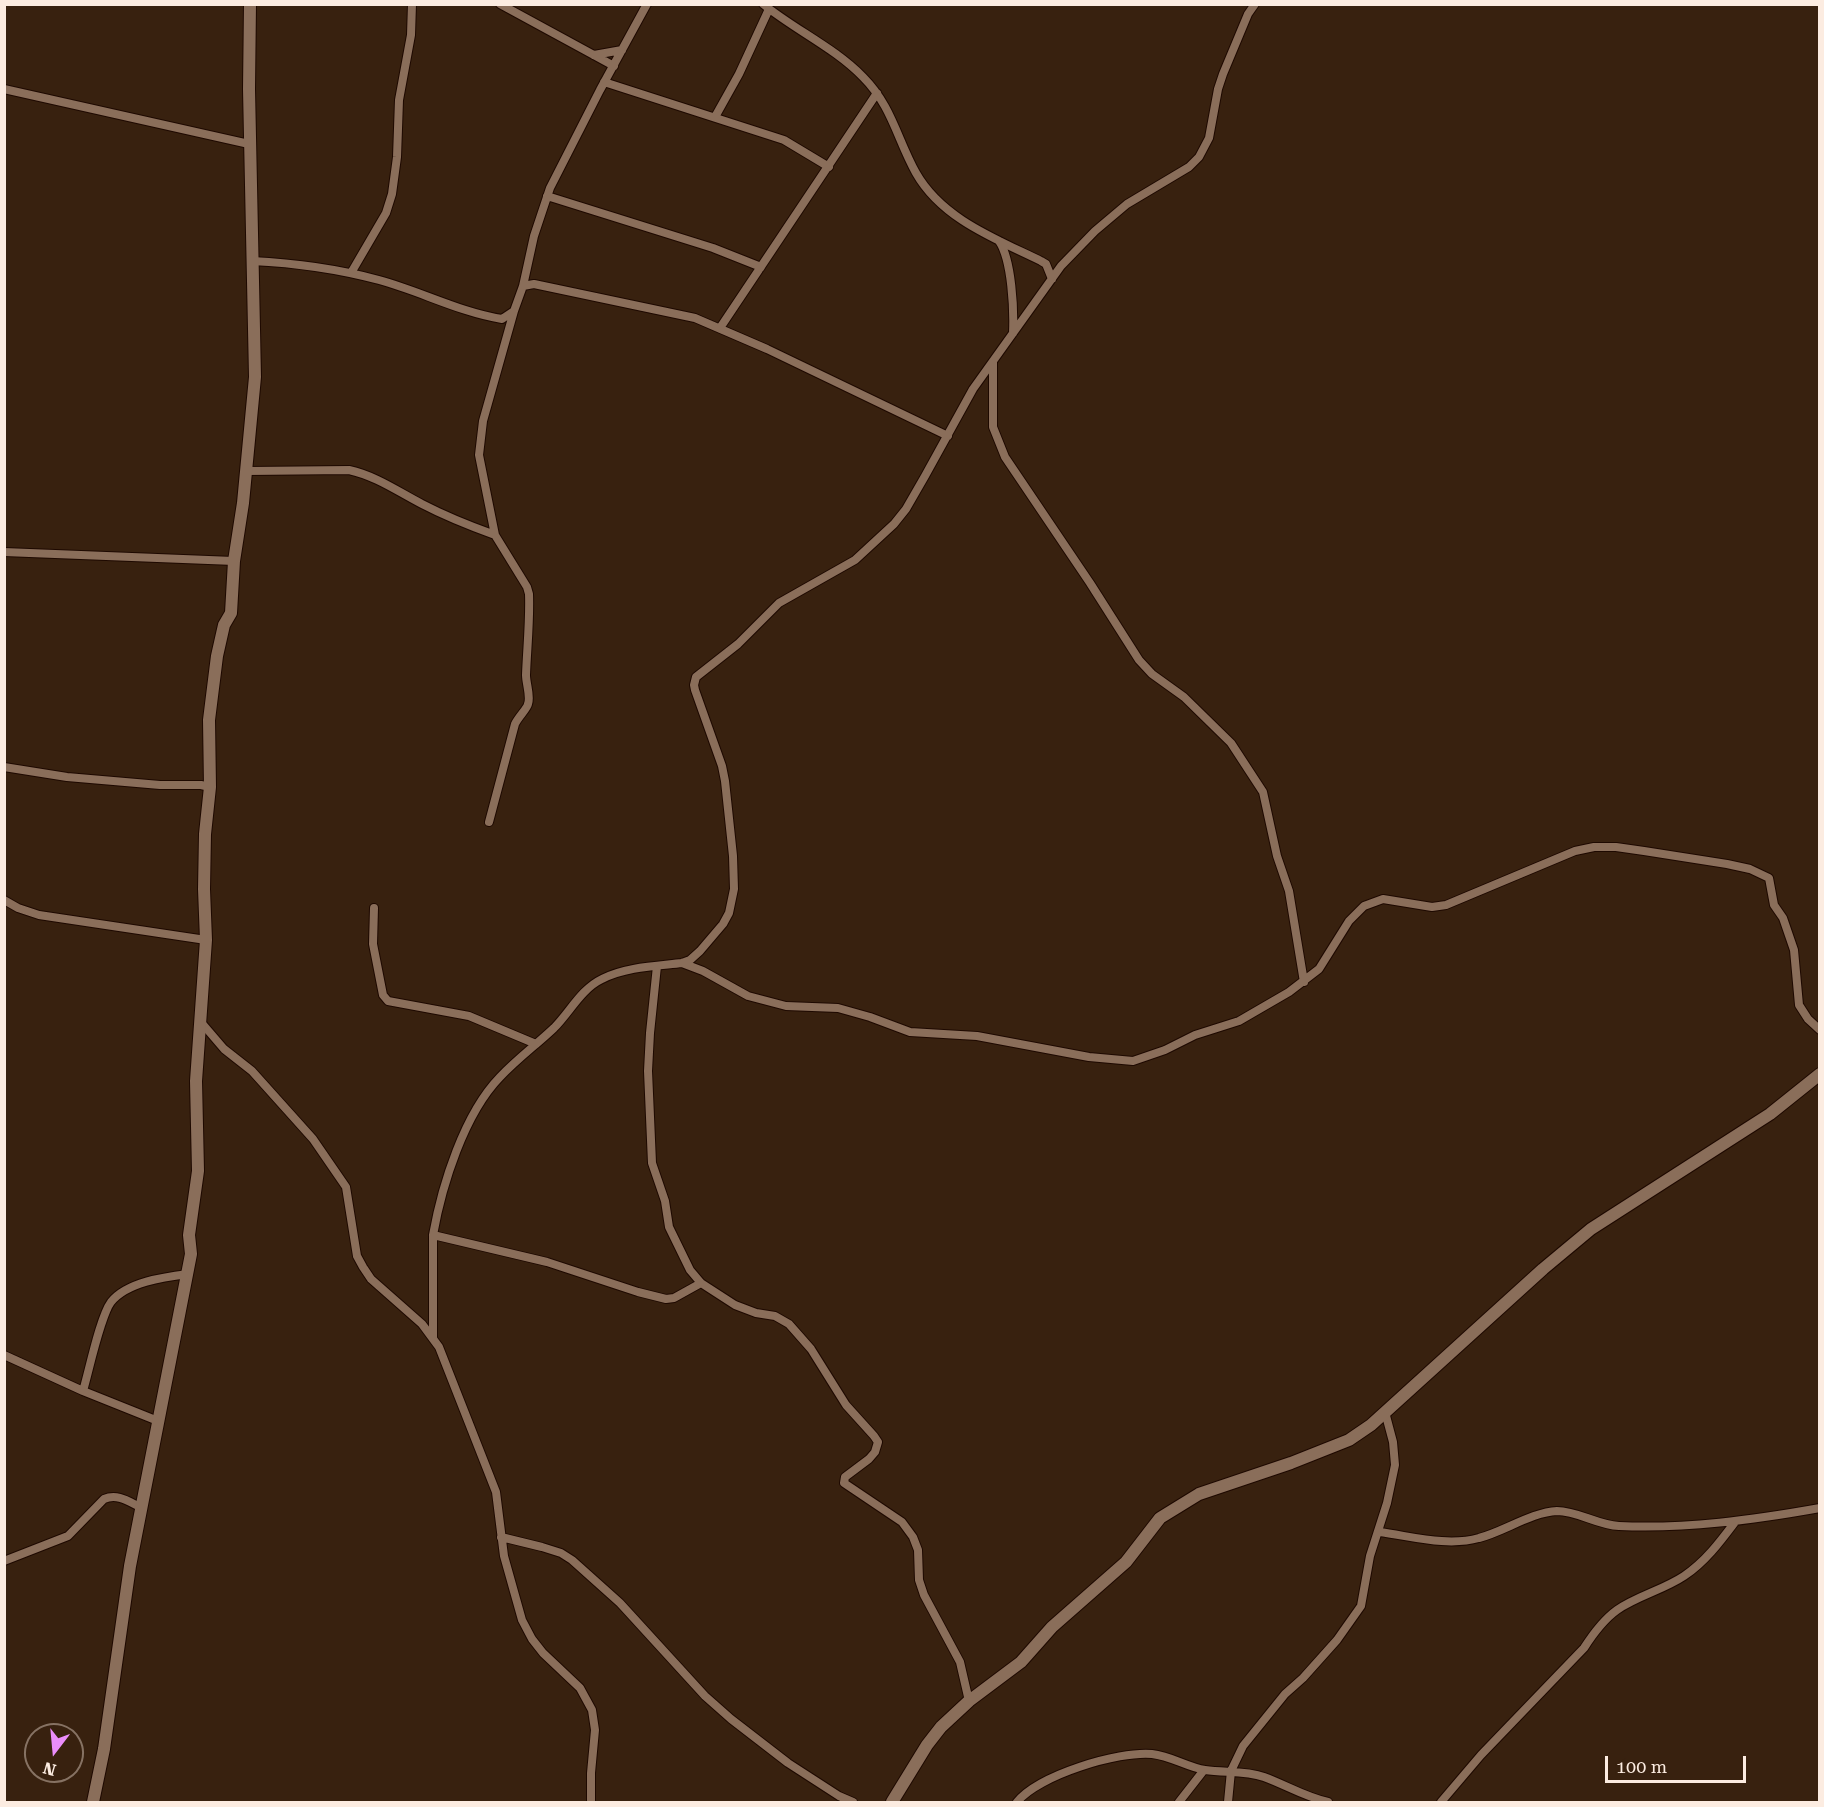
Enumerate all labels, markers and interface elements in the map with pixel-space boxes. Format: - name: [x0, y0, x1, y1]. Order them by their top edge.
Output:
- north arrow: [24, 1723, 84, 1783]
- scale bar: [1608, 1744, 1749, 1782]
- text: 100 m: [1616, 1756, 1667, 1777]
- text: N: [41, 1758, 58, 1780]

